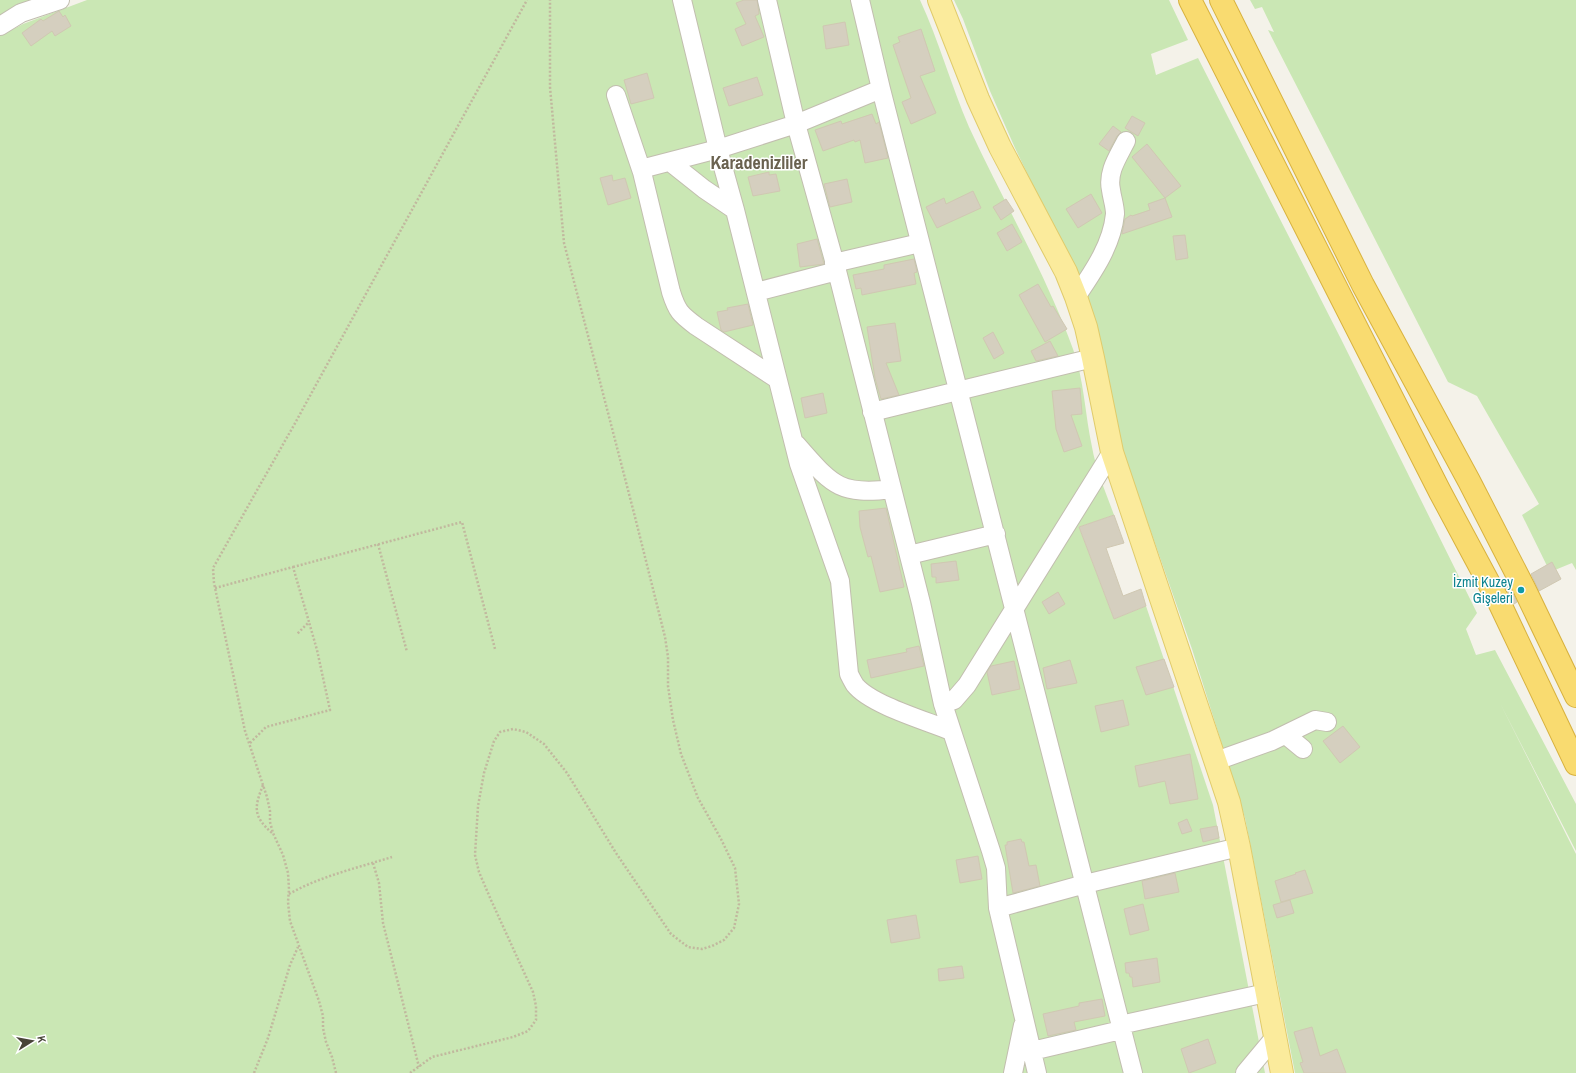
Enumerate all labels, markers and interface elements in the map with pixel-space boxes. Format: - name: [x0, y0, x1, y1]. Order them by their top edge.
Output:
- district label: Karadenizliler: [711, 150, 808, 175]
- place label: İzmit Kuzey Gişeleri: [1453, 573, 1513, 607]
- marker: İzmit Kuzey Gişeleri: [1516, 585, 1526, 595]
- north arrow: [12, 1021, 52, 1061]
- text: K: [34, 1035, 49, 1044]

